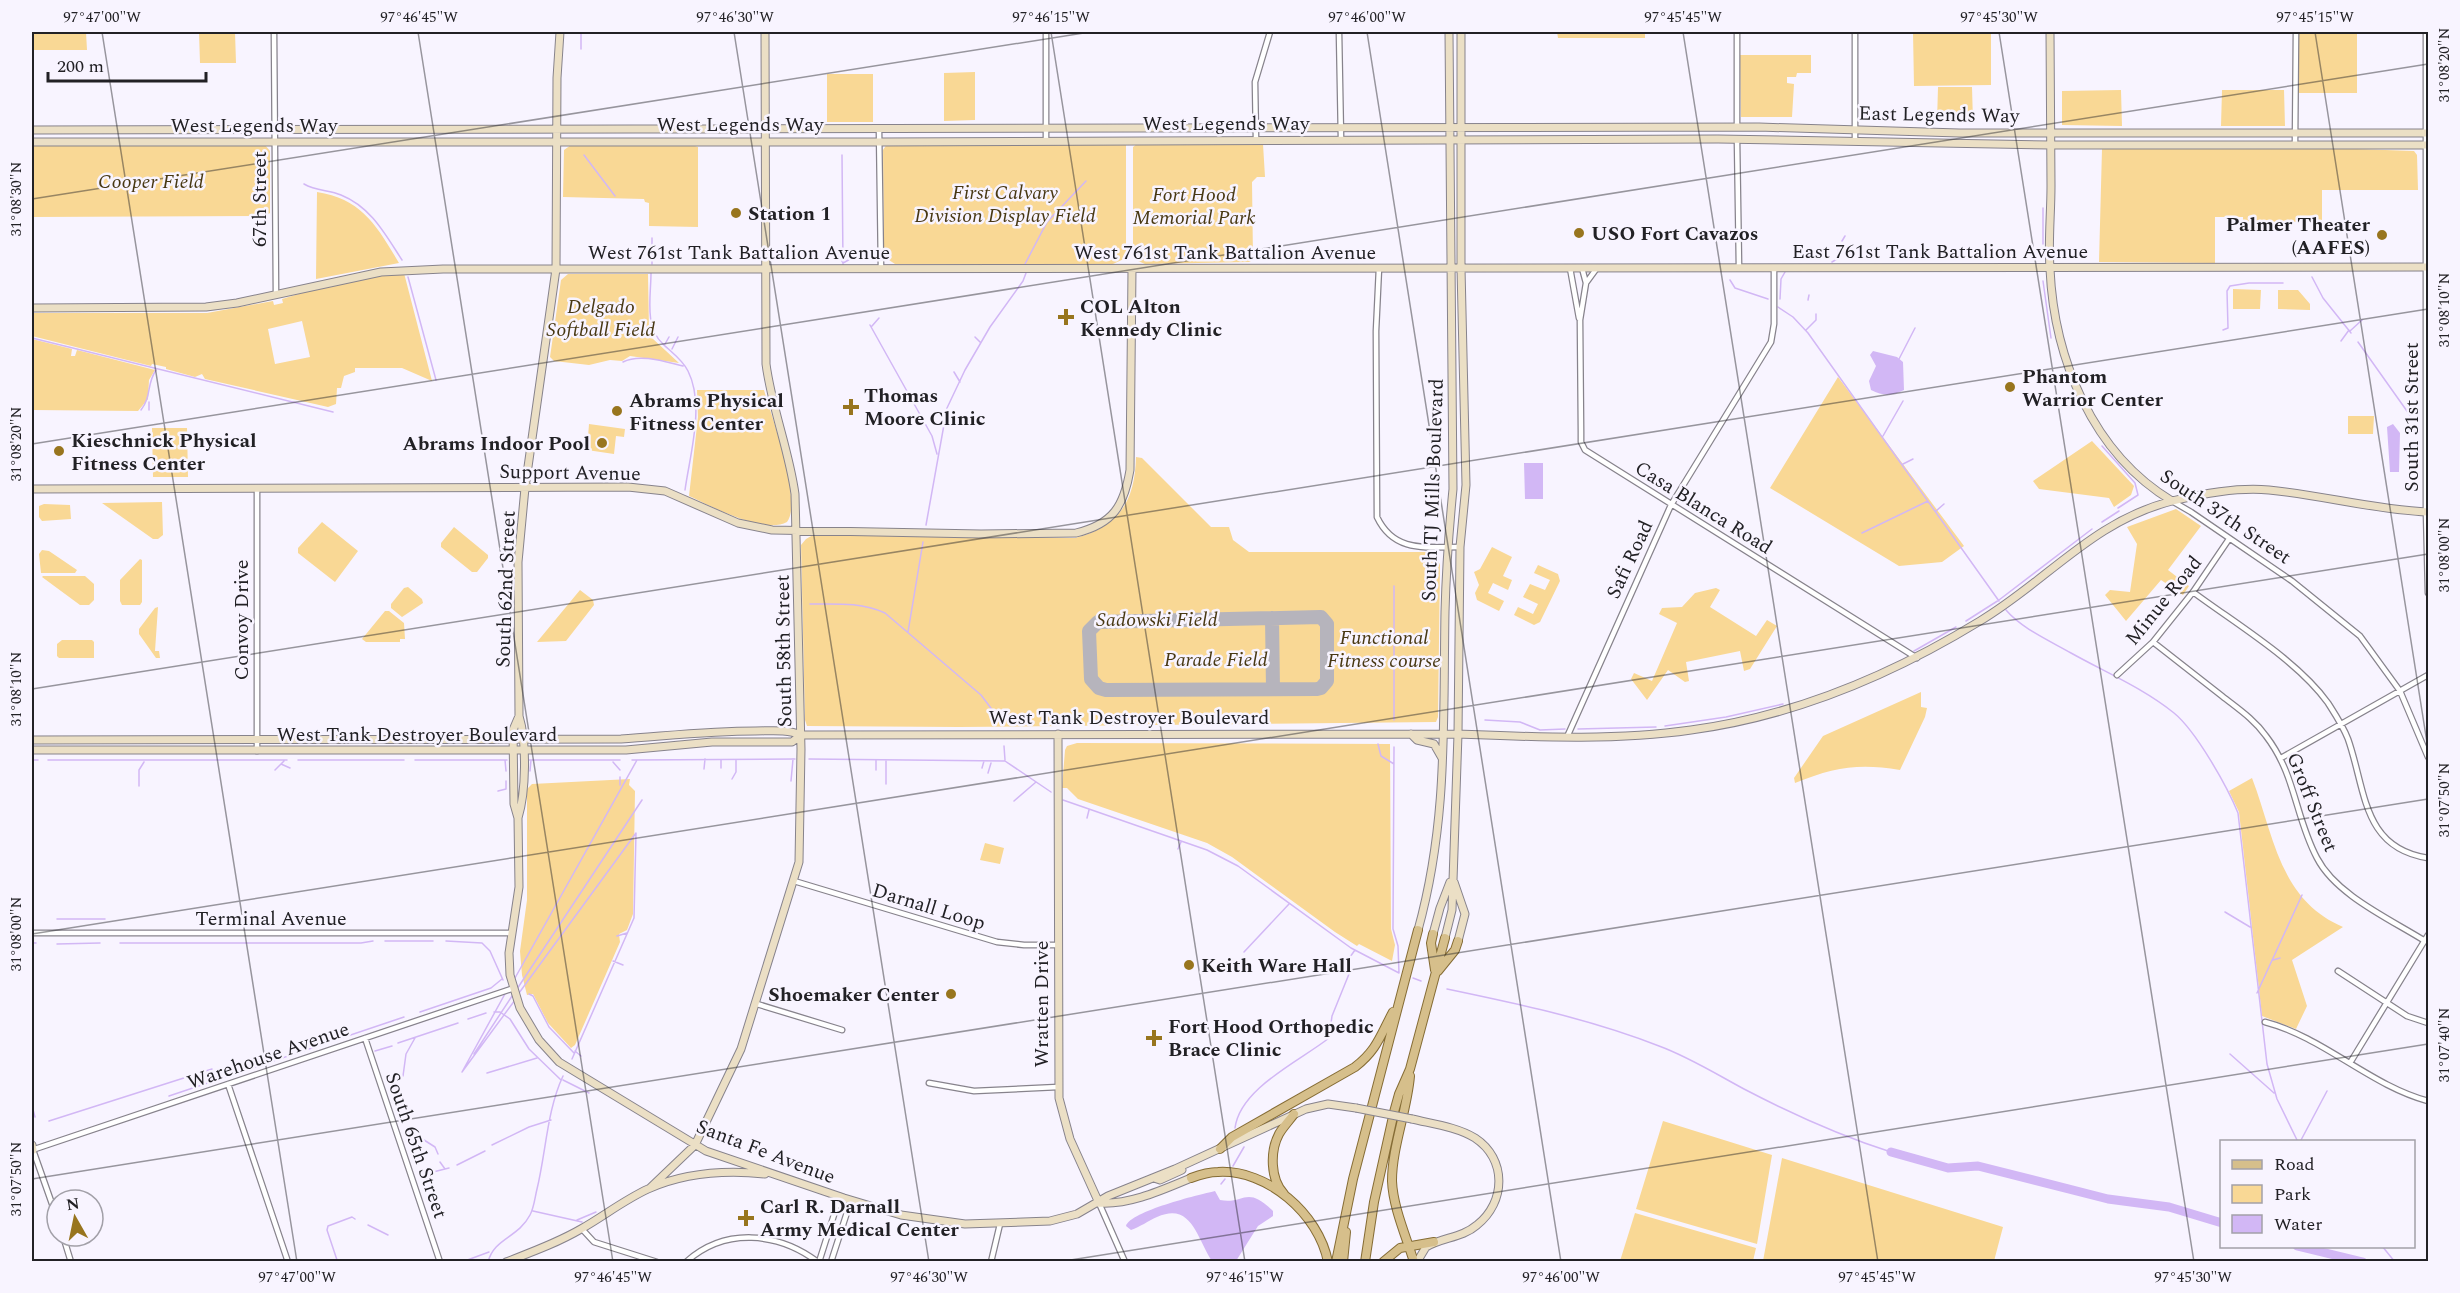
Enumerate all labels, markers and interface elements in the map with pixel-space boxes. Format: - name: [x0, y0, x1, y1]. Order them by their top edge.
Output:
- text: 97°47'00"W: [63, 6, 141, 29]
- text: 97°46'45"W: [380, 6, 458, 29]
- text: 97°46'30"W: [696, 6, 774, 29]
- text: 97°46'15"W: [1012, 6, 1090, 29]
- text: 97°46'00"W: [1328, 6, 1406, 29]
- text: 97°45'45"W: [1644, 6, 1722, 29]
- text: 97°45'30"W: [1960, 6, 2038, 29]
- text: 97°45'15"W: [2276, 6, 2354, 29]
- text: 31°08'20"N: [2433, 27, 2456, 103]
- scale bar: [48, 45, 206, 83]
- text: 200 m: [57, 53, 104, 80]
- street label: East Legends Way: [1858, 99, 2021, 131]
- street label: West Legends Way: [1142, 109, 1311, 139]
- street label: West Legends Way: [656, 110, 825, 140]
- street label: West Legends Way: [170, 111, 339, 141]
- street label: 67th Street: [245, 151, 275, 247]
- text: 31°08'30"N: [5, 161, 28, 237]
- park label: Cooper Field: [98, 167, 204, 197]
- park label: First Calvary Division Display Field: [914, 178, 1096, 231]
- park label: Fort Hood Memorial Park: [1132, 180, 1256, 233]
- place label: Station 1: [748, 199, 831, 229]
- marker: Station 1: [729, 206, 743, 220]
- place label: Palmer Theater (AAFES): [2226, 210, 2370, 263]
- place label: USO Fort Cavazos: [1591, 219, 1759, 249]
- marker: USO Fort Cavazos: [1572, 226, 1586, 240]
- marker: Palmer Theater (AAFES): [2375, 228, 2389, 242]
- street label: East 761st Tank Battalion Avenue: [1792, 237, 2088, 267]
- street label: West 761st Tank Battalion Avenue: [588, 238, 890, 268]
- street label: West 761st Tank Battalion Avenue: [1074, 238, 1376, 268]
- text: 31°08'10"N: [2433, 272, 2456, 348]
- park label: Delgado Softball Field: [547, 292, 655, 345]
- place label: COL Alton Kennedy Clinic: [1080, 292, 1222, 345]
- marker: COL Alton Kennedy Clinic: [1057, 308, 1075, 326]
- street label: South 31st Street: [2397, 342, 2427, 492]
- place label: Phantom Warrior Center: [2022, 362, 2164, 415]
- street label: South TJ Mills Boulevard: [1414, 378, 1452, 602]
- marker: Phantom Warrior Center: [2003, 380, 2017, 394]
- place label: Thomas Moore Clinic: [864, 381, 986, 434]
- place label: Abrams Physical Fitness Center: [629, 386, 784, 439]
- marker: Thomas Moore Clinic: [842, 398, 860, 416]
- marker: Abrams Physical Fitness Center: [610, 404, 624, 418]
- text: 31°08'20"N: [5, 406, 28, 482]
- place label: Kieschnick Physical Fitness Center: [71, 426, 256, 479]
- place label: Abrams Indoor Pool: [403, 429, 590, 459]
- marker: Abrams Indoor Pool: [595, 436, 609, 450]
- marker: Kieschnick Physical Fitness Center: [52, 444, 66, 458]
- street label: Casa Blanca Road: [1629, 453, 1778, 562]
- street label: Support Avenue: [499, 457, 641, 489]
- street label: South 37th Street: [2154, 462, 2297, 572]
- street label: South 62nd Street: [488, 510, 524, 668]
- street label: Safi Road: [1599, 515, 1661, 604]
- text: 31°08'00"N: [2433, 517, 2456, 593]
- street label: Minue Road: [2118, 549, 2209, 652]
- street label: Convoy Drive: [227, 560, 257, 680]
- street label: South 58th Street: [768, 574, 800, 728]
- park label: Sadowski Field: [1096, 605, 1218, 635]
- park label: Functional Fitness course: [1327, 623, 1441, 676]
- park label: Parade Field: [1164, 645, 1268, 675]
- text: 31°08'10"N: [5, 651, 28, 727]
- street label: West Tank Destroyer Boulevard: [989, 703, 1269, 733]
- street label: West Tank Destroyer Boulevard: [277, 720, 557, 750]
- street label: Groff Street: [2278, 748, 2346, 857]
- text: 31°07'50"N: [2433, 762, 2456, 838]
- street label: Darnall Loop: [868, 876, 989, 938]
- text: 31°08'00"N: [5, 896, 28, 972]
- street label: Terminal Avenue: [195, 904, 347, 934]
- street label: Wratten Drive: [1027, 941, 1057, 1067]
- place label: Keith Ware Hall: [1201, 951, 1352, 981]
- marker: Keith Ware Hall: [1182, 958, 1196, 972]
- place label: Shoemaker Center: [768, 980, 939, 1010]
- marker: Shoemaker Center: [944, 987, 958, 1001]
- text: 31°07'40"N: [2433, 1007, 2456, 1083]
- place label: Fort Hood Orthopedic Brace Clinic: [1168, 1012, 1374, 1065]
- street label: Warehouse Avenue: [183, 1014, 353, 1098]
- marker: Fort Hood Orthopedic Brace Clinic: [1145, 1029, 1163, 1047]
- street label: South 65th Street: [377, 1068, 455, 1223]
- street label: Santa Fe Avenue: [692, 1112, 839, 1192]
- legend: [2220, 1140, 2415, 1248]
- text: 31°07'50"N: [5, 1141, 28, 1217]
- text: Road: [2274, 1151, 2315, 1178]
- text: Park: [2274, 1181, 2311, 1208]
- north arrow: [45, 1188, 105, 1248]
- text: N: [64, 1191, 81, 1217]
- place label: Carl R. Darnall Army Medical Center: [760, 1192, 959, 1245]
- marker: Carl R. Darnall Army Medical Center: [737, 1209, 755, 1227]
- text: Water: [2274, 1211, 2322, 1238]
- text: 97°47'00"W: [258, 1266, 336, 1289]
- text: 97°46'45"W: [574, 1266, 652, 1289]
- text: 97°46'30"W: [890, 1266, 968, 1289]
- text: 97°46'15"W: [1206, 1266, 1284, 1289]
- text: 97°46'00"W: [1522, 1266, 1600, 1289]
- text: 97°45'45"W: [1838, 1266, 1916, 1289]
- text: 97°45'30"W: [2154, 1266, 2232, 1289]

